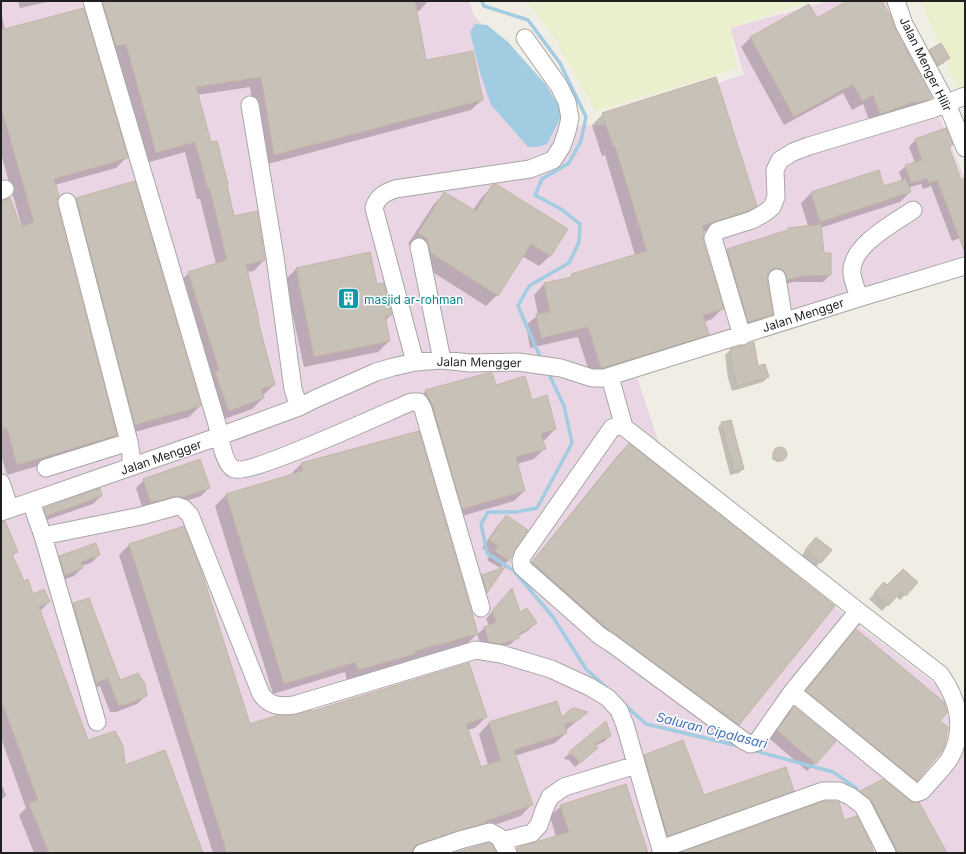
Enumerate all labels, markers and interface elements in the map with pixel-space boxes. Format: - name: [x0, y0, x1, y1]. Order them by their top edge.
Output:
- street label: Jalan Menger Hilir: [897, 14, 956, 114]
- building icon: masjid ar-rohman: [335, 286, 361, 312]
- place label: masjid ar-rohman: [364, 292, 463, 307]
- street label: Jalan Mengger: [760, 295, 846, 335]
- street label: Jalan Mengger: [436, 354, 522, 370]
- street label: Jalan Mengger: [118, 436, 204, 478]
- water label: Saluran Cipalasari: [655, 708, 770, 752]

